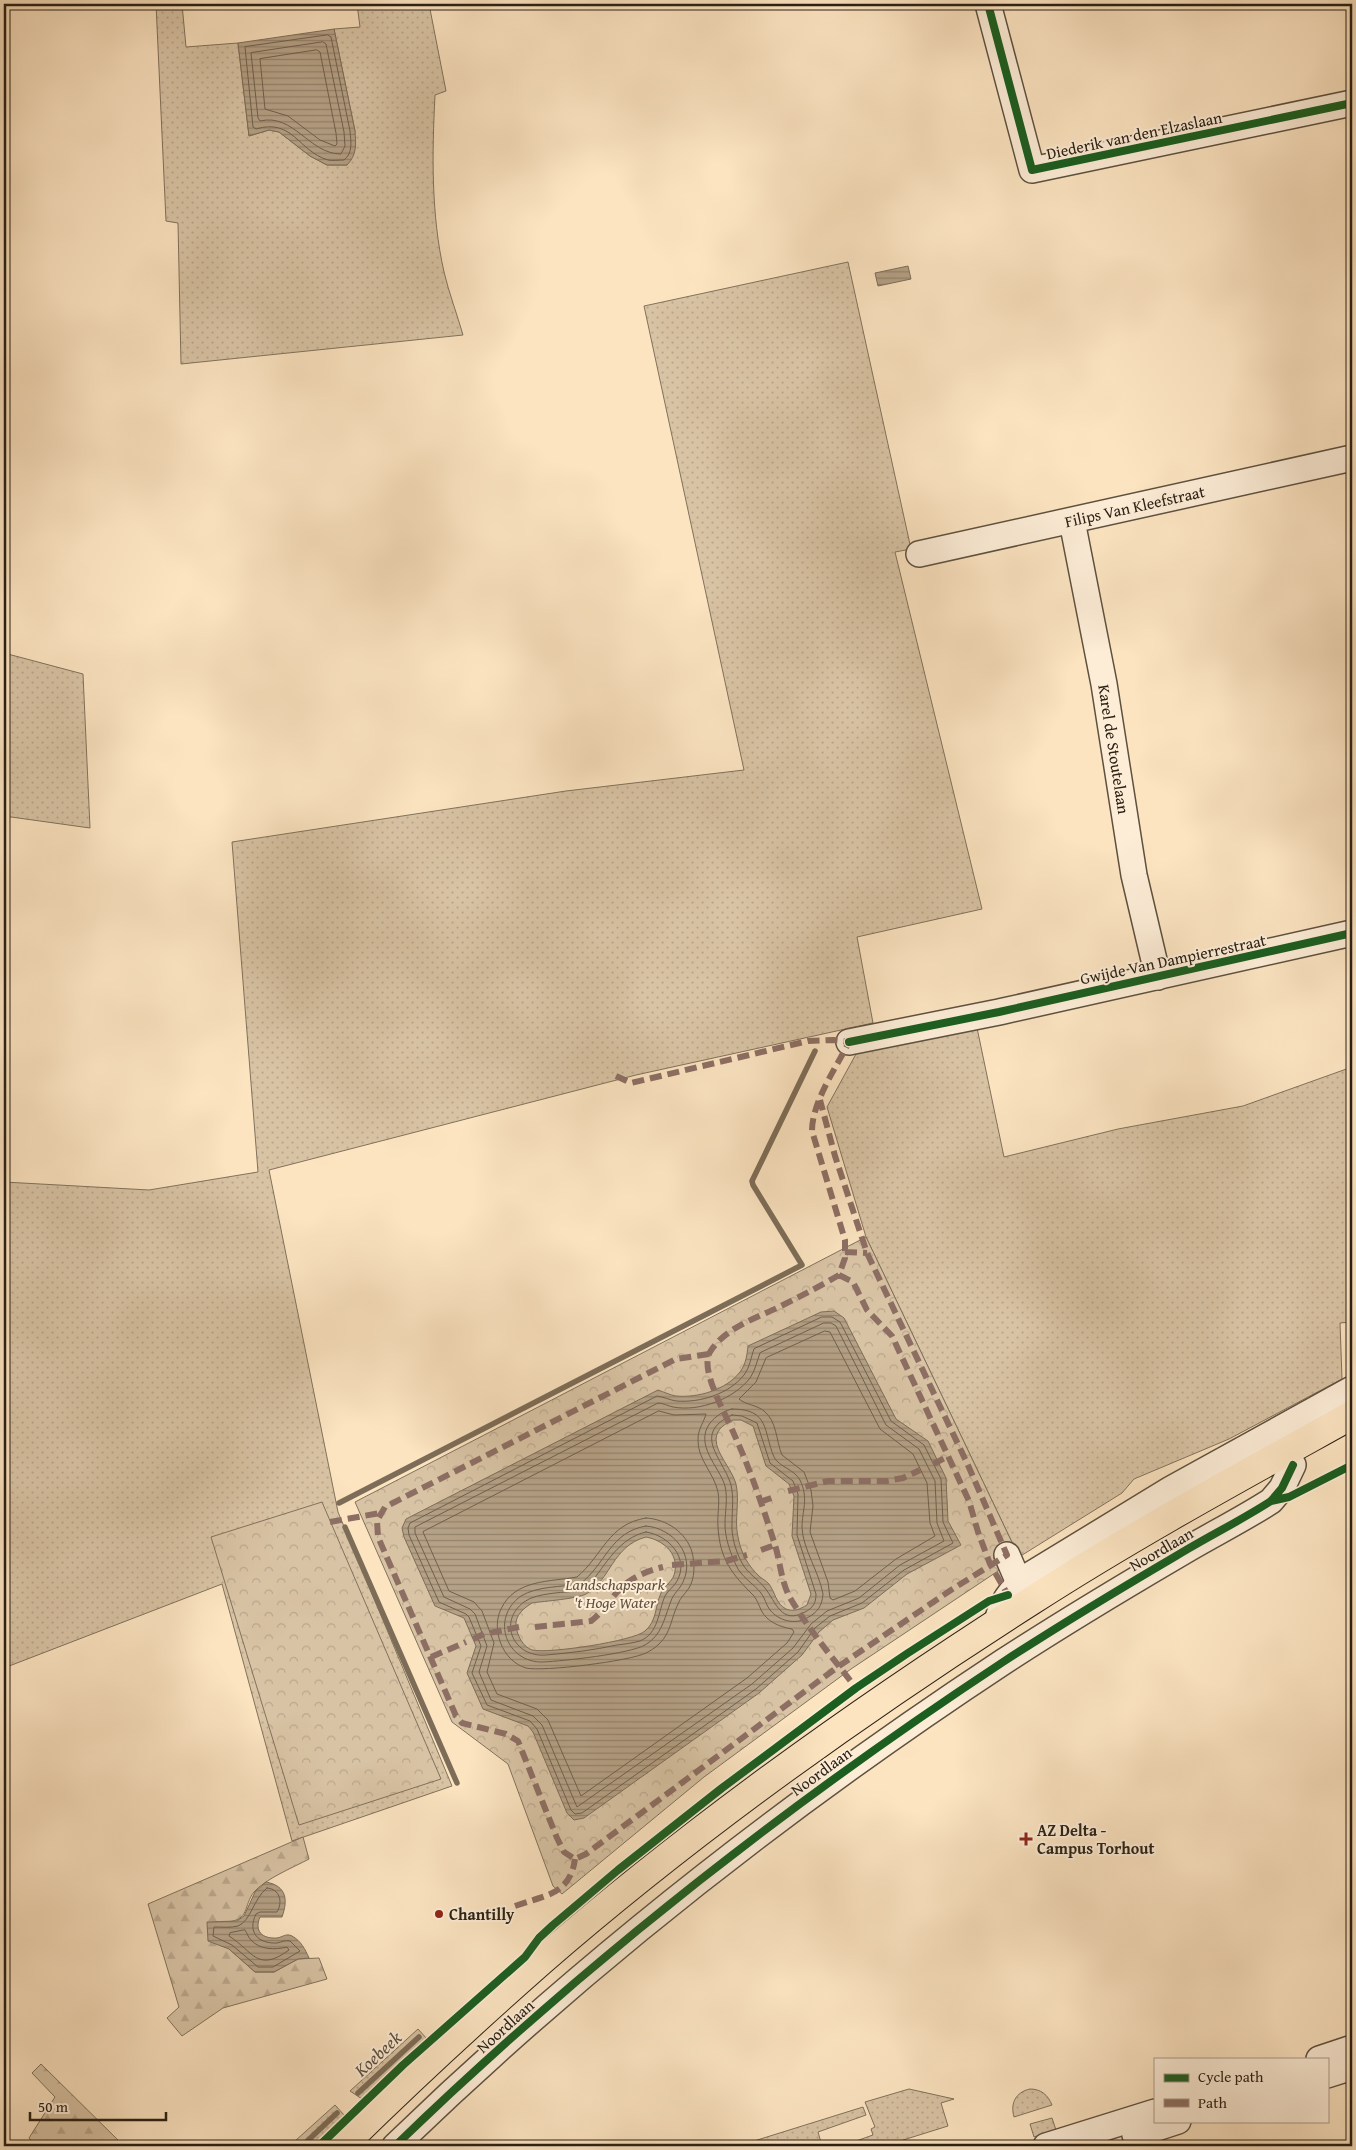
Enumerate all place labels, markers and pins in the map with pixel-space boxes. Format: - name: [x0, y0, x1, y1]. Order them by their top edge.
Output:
- place label: AZ Delta - Campus Torhout: [1037, 1818, 1155, 1860]
- marker: AZ Delta - Campus Torhout: [1019, 1832, 1033, 1846]
- place label: Chantilly: [449, 1902, 515, 1926]
- marker: Chantilly: [433, 1908, 445, 1920]

